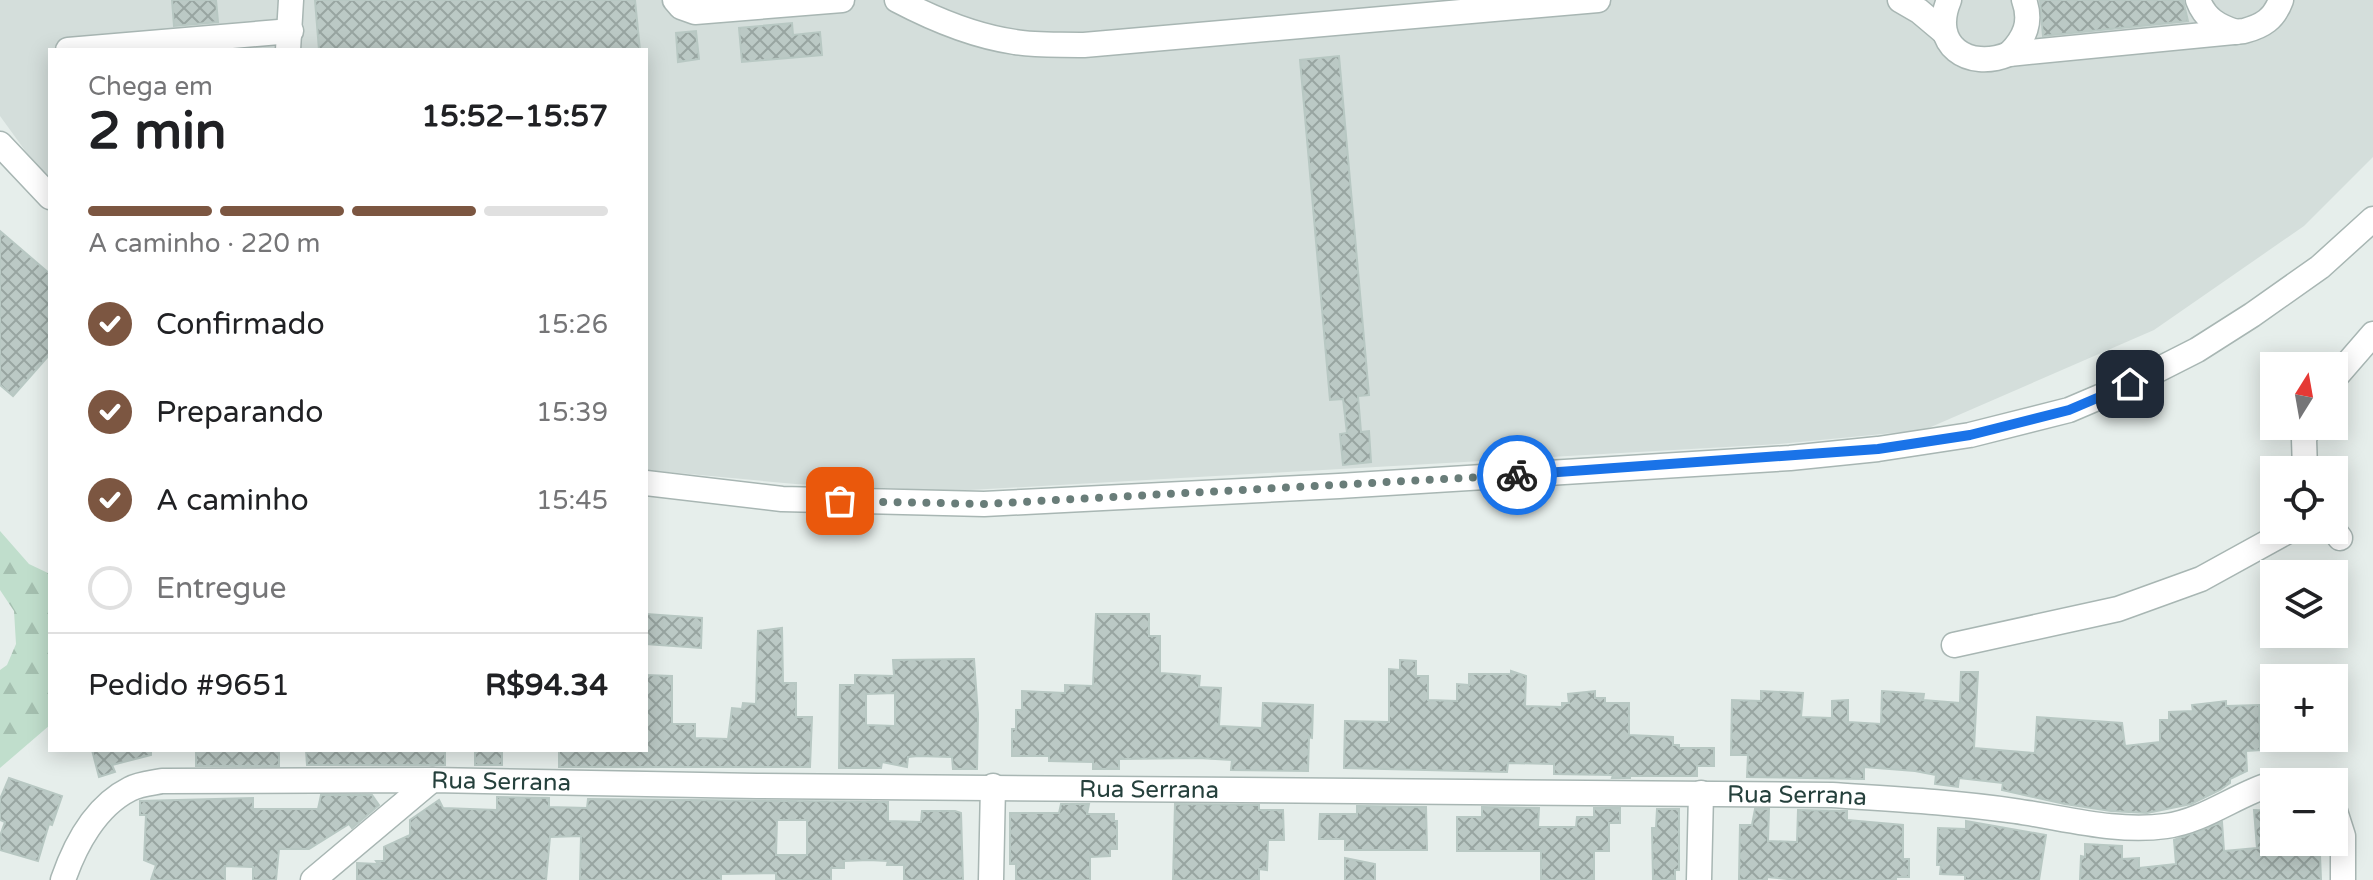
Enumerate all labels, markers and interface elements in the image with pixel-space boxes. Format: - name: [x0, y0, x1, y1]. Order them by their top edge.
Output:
- text: Chega em: [88, 71, 213, 102]
- text: 15:52–15:57: [421, 98, 608, 135]
- text: 2 min: [88, 100, 227, 163]
- text: A caminho · 220 m: [88, 228, 320, 259]
- icon: check: [88, 302, 132, 346]
- text: Confirmado: [156, 306, 325, 343]
- text: 15:26: [536, 309, 608, 340]
- pin: [2096, 350, 2164, 418]
- north arrow: [2260, 352, 2348, 440]
- map controls: [2260, 352, 2348, 856]
- icon: home: [2108, 362, 2152, 406]
- icon: check: [88, 390, 132, 434]
- text: Preparando: [156, 394, 324, 431]
- text: 15:39: [536, 397, 608, 428]
- courier: [1477, 435, 1557, 515]
- icon: bike: [1495, 453, 1539, 497]
- button: locate: [2260, 456, 2348, 544]
- pin: [806, 467, 874, 535]
- icon: check: [88, 478, 132, 522]
- icon: bag: [818, 479, 862, 523]
- text: A caminho: [156, 482, 309, 519]
- text: 15:45: [536, 485, 608, 516]
- button: layers: [2260, 560, 2348, 648]
- text: Entregue: [156, 570, 287, 607]
- button: +: [2260, 664, 2348, 752]
- text: Pedido #9651: [88, 667, 290, 704]
- text: R$94.34: [485, 667, 608, 704]
- street label: Rua Serrana: [431, 766, 571, 798]
- button: −: [2260, 768, 2348, 856]
- street label: Rua Serrana: [1079, 775, 1219, 805]
- street label: Rua Serrana: [1727, 780, 1868, 812]

